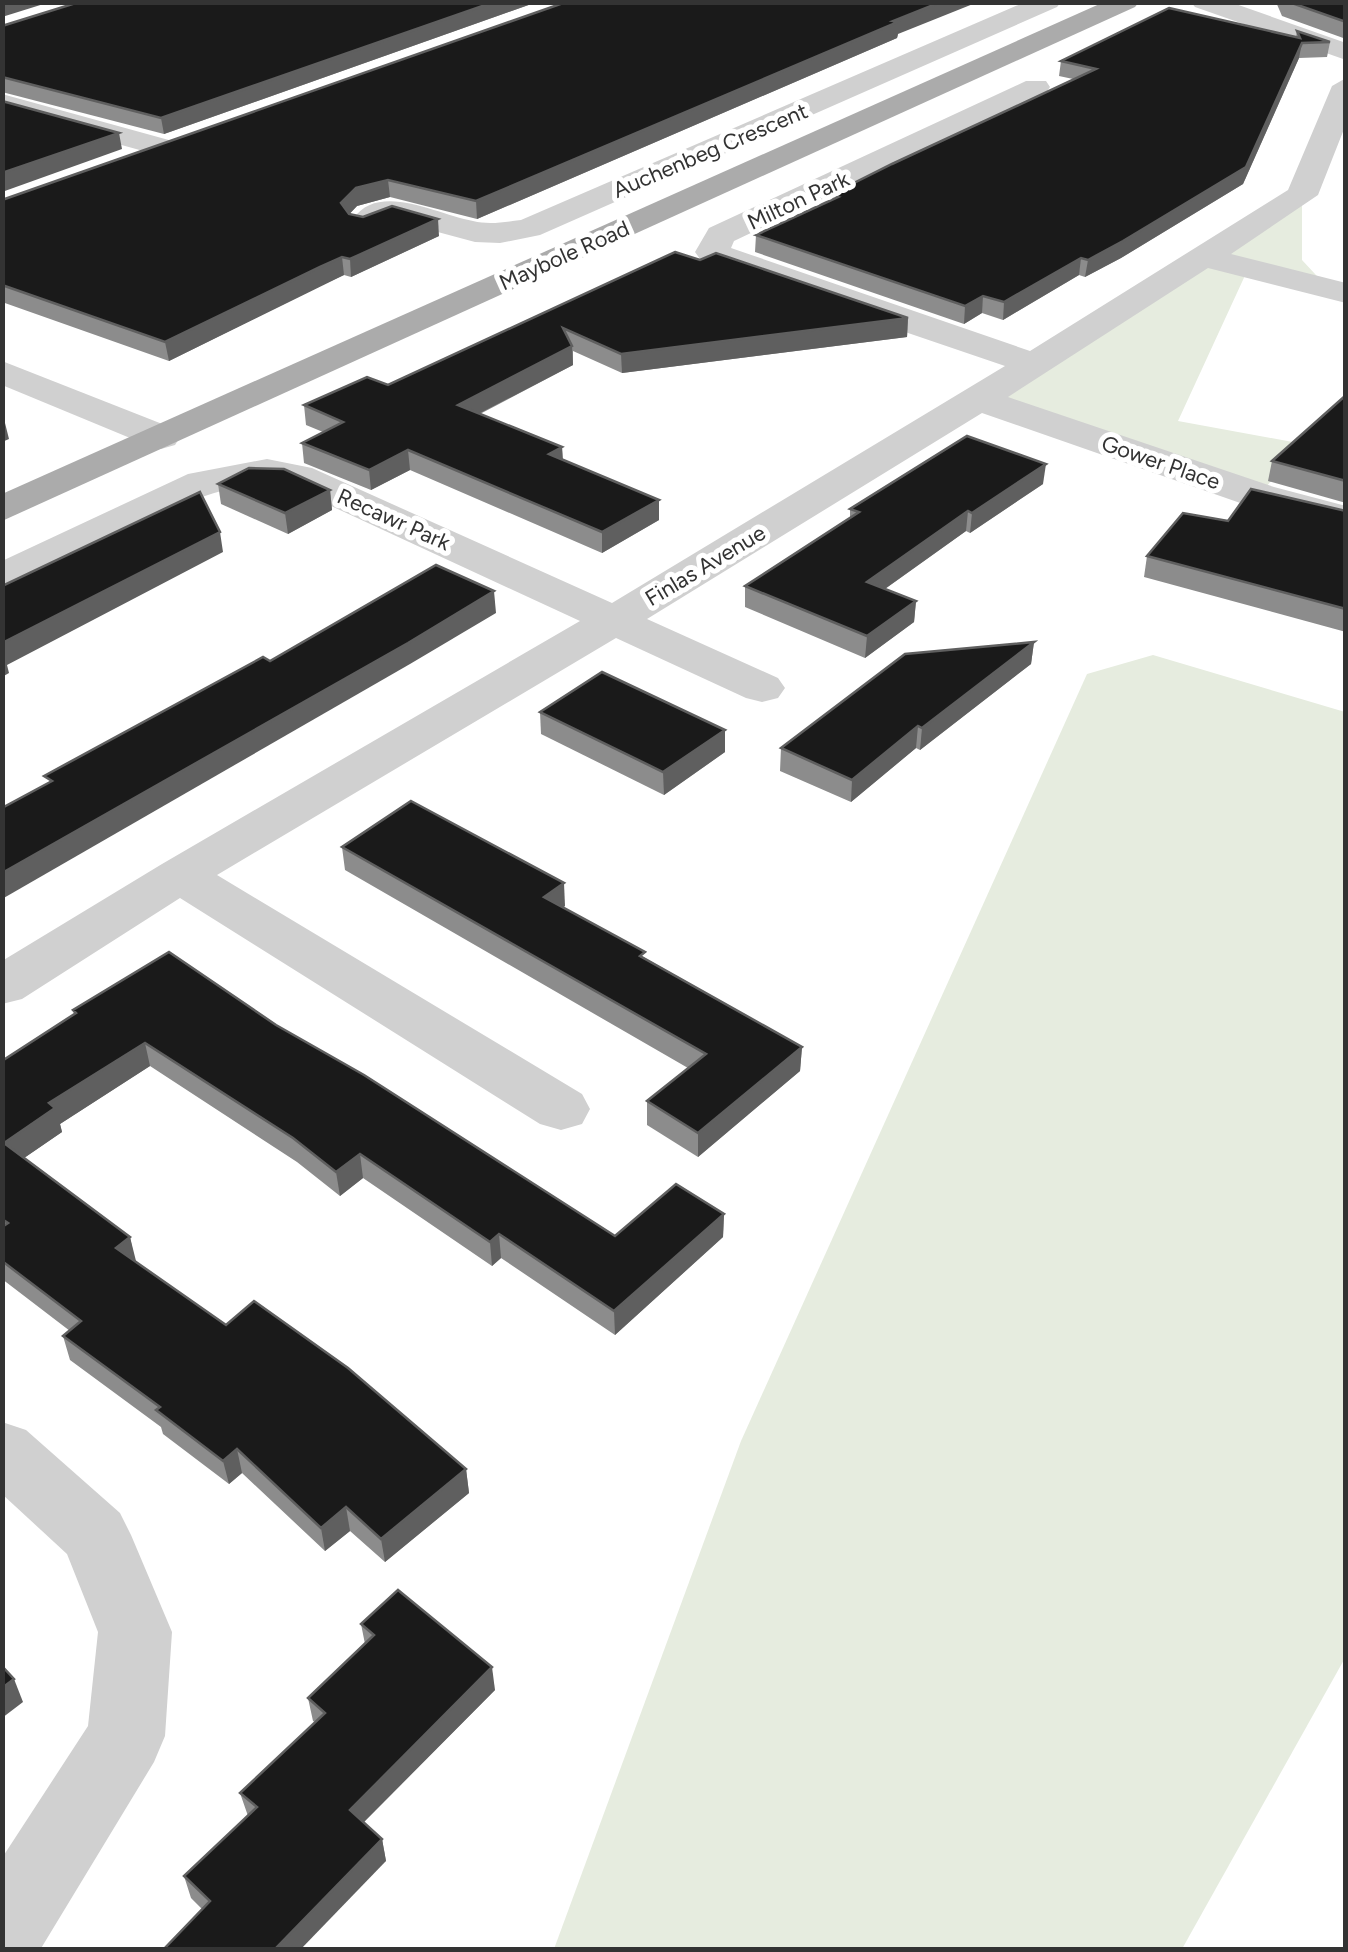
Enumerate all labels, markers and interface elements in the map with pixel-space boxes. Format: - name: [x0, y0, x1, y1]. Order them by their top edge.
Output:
- street label: Auchenbeg Crescent: [609, 97, 812, 204]
- street label: Milton Park: [743, 165, 854, 236]
- street label: Maybole Road: [495, 215, 634, 296]
- street label: Gower Place: [1098, 430, 1224, 495]
- street label: Recawr Park: [333, 483, 455, 556]
- street label: Finlas Avenue: [640, 519, 770, 612]

